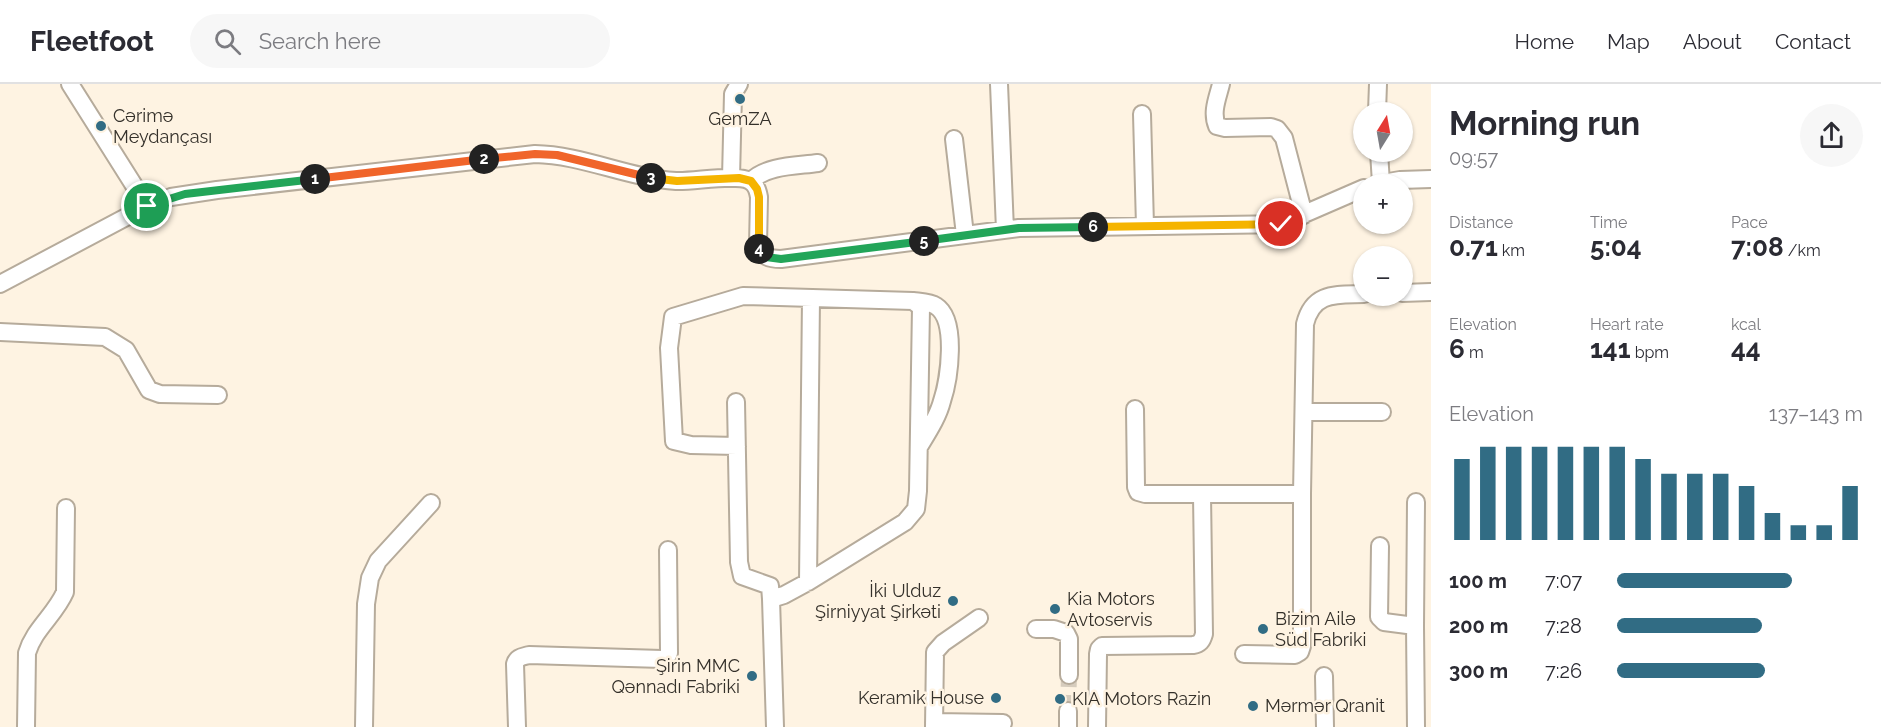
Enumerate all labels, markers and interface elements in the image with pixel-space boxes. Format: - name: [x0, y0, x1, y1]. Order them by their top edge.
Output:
- search box: [190, 14, 610, 68]
- text: Fleetfoot: [30, 25, 154, 58]
- icon: search: [211, 25, 244, 58]
- text: Search here: [259, 28, 381, 54]
- text: Home: [1515, 29, 1574, 54]
- text: Map: [1607, 29, 1650, 54]
- text: About: [1683, 29, 1742, 54]
- text: Contact: [1775, 29, 1851, 54]
- marker: GemZA: [733, 92, 747, 106]
- north arrow: [1353, 102, 1413, 162]
- map controls: [1353, 102, 1413, 306]
- text: Morning run: [1449, 104, 1640, 143]
- button: share: [1800, 104, 1863, 167]
- place label: Cərimə Meydançası: [113, 105, 212, 147]
- place label: GemZA: [708, 108, 772, 129]
- marker: Cərimə Meydançası: [94, 119, 108, 133]
- pin: 2: [469, 144, 499, 174]
- text: 09:57: [1449, 146, 1498, 170]
- text: 2: [479, 149, 489, 168]
- pin: 3: [636, 163, 666, 193]
- pin: 1: [300, 164, 330, 194]
- text: 3: [647, 168, 655, 187]
- text: 1: [311, 169, 319, 188]
- button: +: [1353, 174, 1413, 234]
- pin: [121, 180, 172, 231]
- icon: arrive: [130, 189, 163, 222]
- pin: [1255, 198, 1306, 249]
- icon: check: [1264, 207, 1297, 240]
- pin: 6: [1078, 212, 1108, 242]
- text: Distance: [1449, 213, 1513, 232]
- text: Time: [1590, 213, 1627, 232]
- text: Pace: [1731, 213, 1768, 232]
- text: 6: [1088, 217, 1098, 236]
- pin: 5: [909, 226, 939, 256]
- text: 5: [920, 231, 928, 250]
- text: 0.71: [1449, 232, 1498, 262]
- text: 5:04: [1590, 232, 1642, 262]
- text: 7:08: [1731, 232, 1784, 262]
- pin: 4: [744, 234, 774, 264]
- text: 4: [754, 239, 764, 258]
- text: km: [1498, 241, 1525, 260]
- text: /km: [1784, 241, 1821, 260]
- button: −: [1353, 246, 1413, 306]
- text: Elevation: [1449, 315, 1517, 334]
- text: Heart rate: [1590, 315, 1664, 334]
- text: kcal: [1731, 315, 1761, 334]
- text: 6: [1449, 334, 1465, 364]
- text: 141: [1590, 334, 1631, 364]
- text: 44: [1731, 334, 1761, 364]
- text: m: [1465, 343, 1484, 362]
- text: bpm: [1631, 343, 1669, 362]
- text: Elevation: [1449, 402, 1534, 426]
- text: 137–143 m: [1769, 402, 1863, 426]
- text: 100 m: [1449, 569, 1507, 593]
- text: 7:07: [1545, 569, 1582, 593]
- place label: İki Ulduz Şirniyyat Şirkəti: [815, 580, 941, 622]
- place label: Kia Motors Avtoservis: [1067, 588, 1155, 630]
- marker: İki Ulduz Şirniyyat Şirkəti: [946, 594, 960, 608]
- marker: Kia Motors Avtoservis: [1048, 602, 1062, 616]
- place label: Bizim Ailə Süd Fabriki: [1275, 608, 1366, 650]
- text: 200 m: [1449, 614, 1508, 638]
- text: 7:28: [1545, 614, 1582, 638]
- marker: Bizim Ailə Süd Fabriki: [1256, 622, 1270, 636]
- place label: Şirin MMC Qənnadı Fabriki: [611, 655, 740, 697]
- text: 300 m: [1449, 659, 1508, 683]
- text: 7:26: [1545, 659, 1582, 683]
- marker: Şirin MMC Qənnadı Fabriki: [745, 669, 759, 683]
- place label: Keramik House: [858, 687, 984, 708]
- place label: KIA Motors Razin: [1072, 688, 1211, 709]
- marker: Keramik House: [989, 691, 1003, 705]
- marker: KIA Motors Razin: [1053, 692, 1067, 706]
- place label: Mərmər Qranit: [1265, 695, 1385, 716]
- marker: Mərmər Qranit: [1246, 699, 1260, 713]

